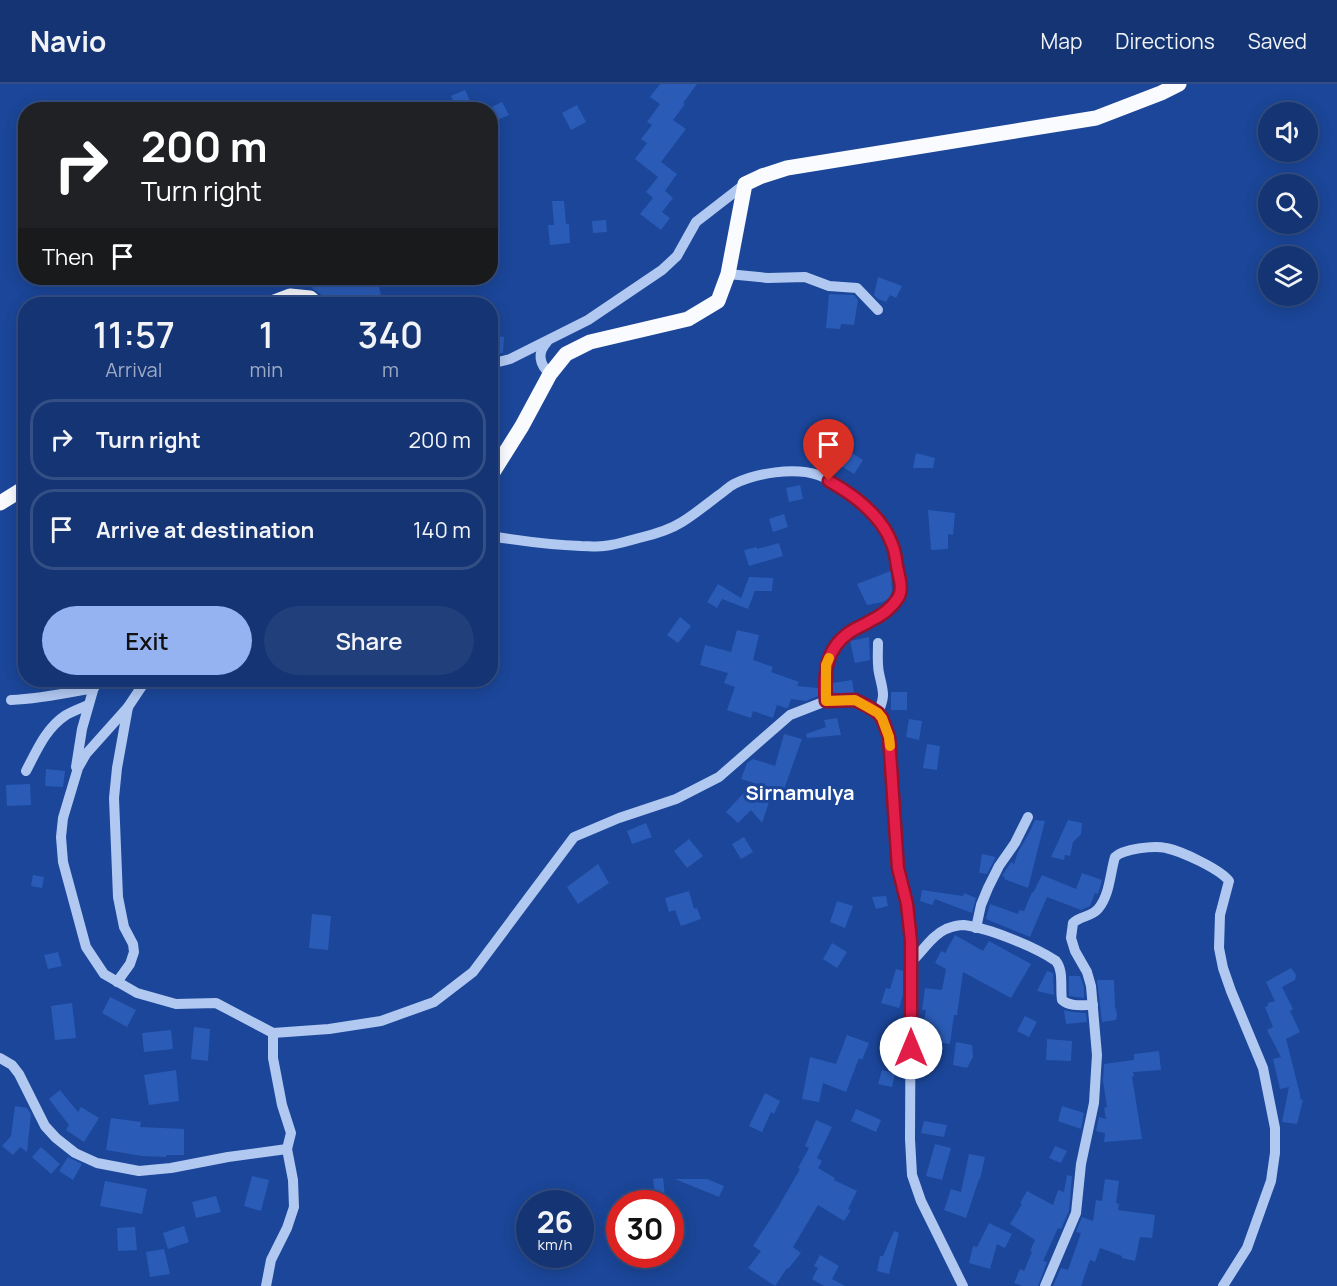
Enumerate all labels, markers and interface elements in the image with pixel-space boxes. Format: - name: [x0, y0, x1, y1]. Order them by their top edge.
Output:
- text: Navio: [30, 22, 106, 60]
- text: Map: [1041, 27, 1082, 55]
- text: Directions: [1115, 27, 1215, 55]
- text: Saved: [1248, 27, 1307, 55]
- map controls: [1258, 102, 1318, 306]
- button: sound: [1258, 102, 1318, 162]
- text: 200 m: [141, 117, 267, 175]
- icon: right: [42, 126, 120, 204]
- text: Turn right: [141, 172, 262, 209]
- button: search: [1258, 174, 1318, 234]
- icon: arrive: [106, 240, 139, 273]
- text: Then: [42, 242, 94, 272]
- button: layers: [1258, 246, 1318, 306]
- text: 11:57: [93, 310, 175, 359]
- text: 1: [259, 310, 274, 359]
- text: 340: [358, 310, 423, 359]
- text: Arrival: [105, 356, 162, 383]
- text: min: [250, 356, 283, 383]
- text: m: [382, 356, 399, 383]
- pin: [803, 419, 854, 481]
- icon: right: [45, 423, 78, 456]
- text: Turn right: [96, 425, 201, 455]
- text: 200 m: [409, 425, 471, 455]
- icon: arrive: [812, 428, 845, 461]
- icon: arrive: [45, 513, 78, 546]
- text: Arrive at destination: [96, 515, 314, 545]
- text: 140 m: [413, 515, 471, 545]
- button: Exit: [42, 606, 252, 675]
- button: Share: [264, 606, 474, 675]
- district label: Sirnamulya: [745, 779, 855, 806]
- position arrow: [879, 1016, 943, 1080]
- speed limit sign: 30: [606, 1190, 684, 1268]
- text: 26: [537, 1201, 573, 1242]
- text: km/h: [538, 1234, 572, 1255]

